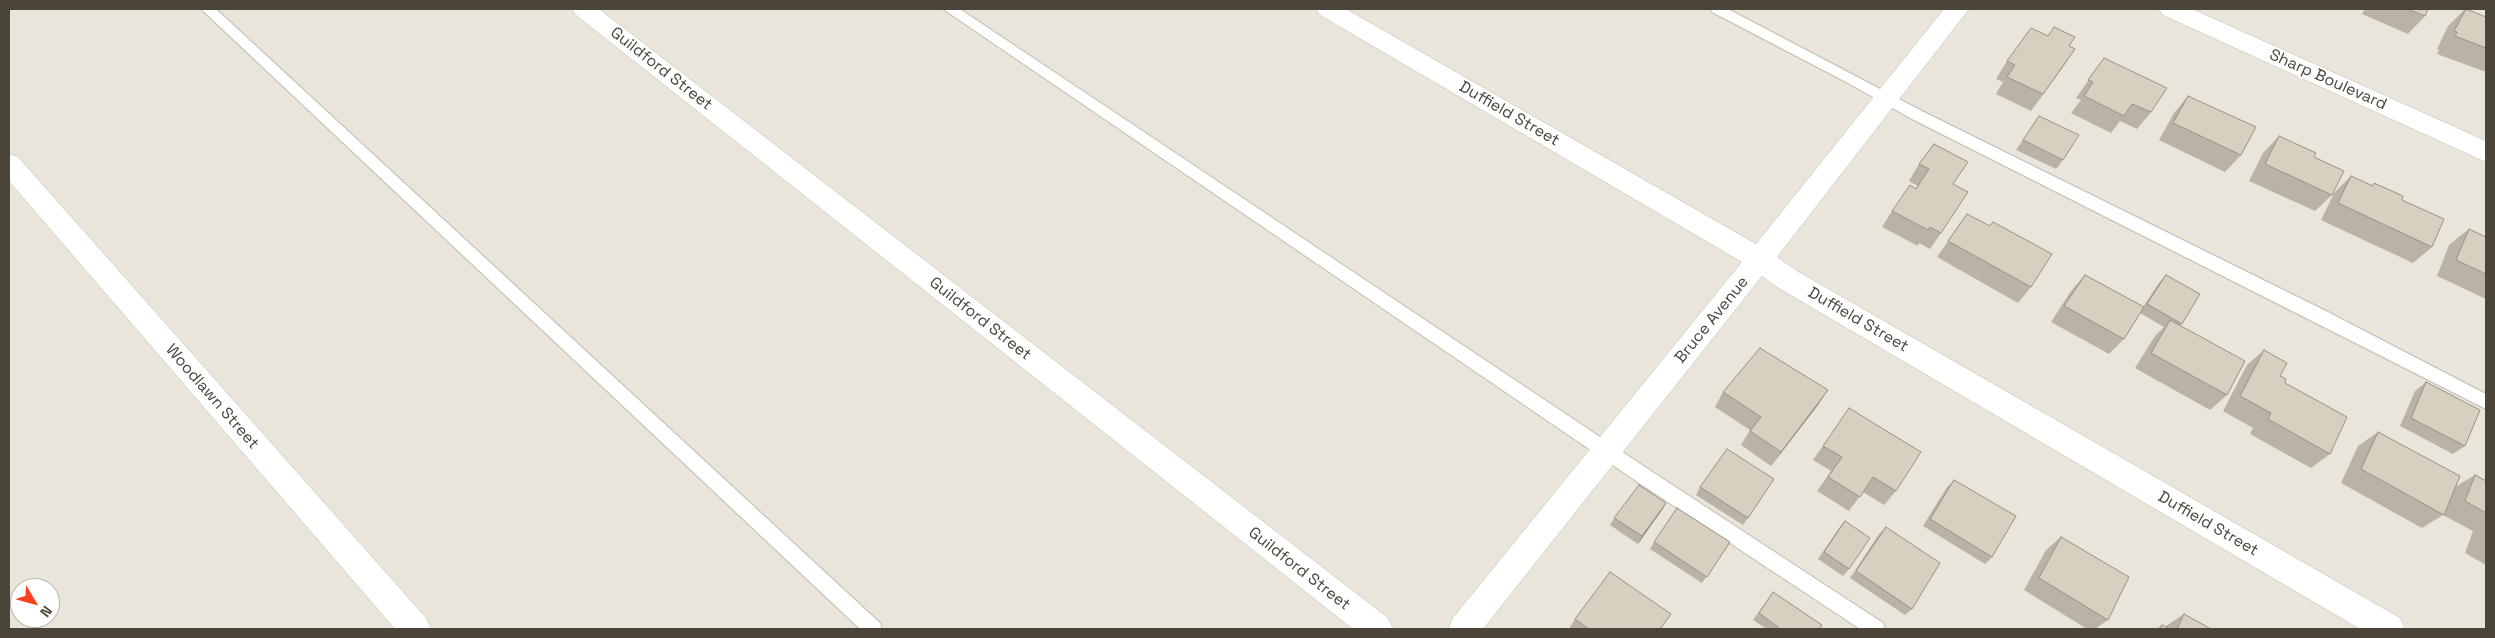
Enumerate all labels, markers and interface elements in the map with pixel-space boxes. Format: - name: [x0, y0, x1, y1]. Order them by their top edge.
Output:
- street label: Guildford Street: [606, 23, 716, 115]
- street label: Sharp Boulevard: [2266, 46, 2390, 114]
- street label: Duffield Street: [1455, 77, 1563, 151]
- street label: Guildford Street: [925, 273, 1035, 365]
- street label: Bruce Avenue: [1671, 273, 1753, 367]
- street label: Duffield Street: [1804, 283, 1912, 357]
- street label: Woodlawn Street: [161, 341, 263, 453]
- street label: Duffield Street: [2154, 487, 2262, 561]
- street label: Guildford Street: [1244, 523, 1354, 615]
- north arrow: [10, 578, 60, 628]
- text: N: [36, 602, 56, 621]

